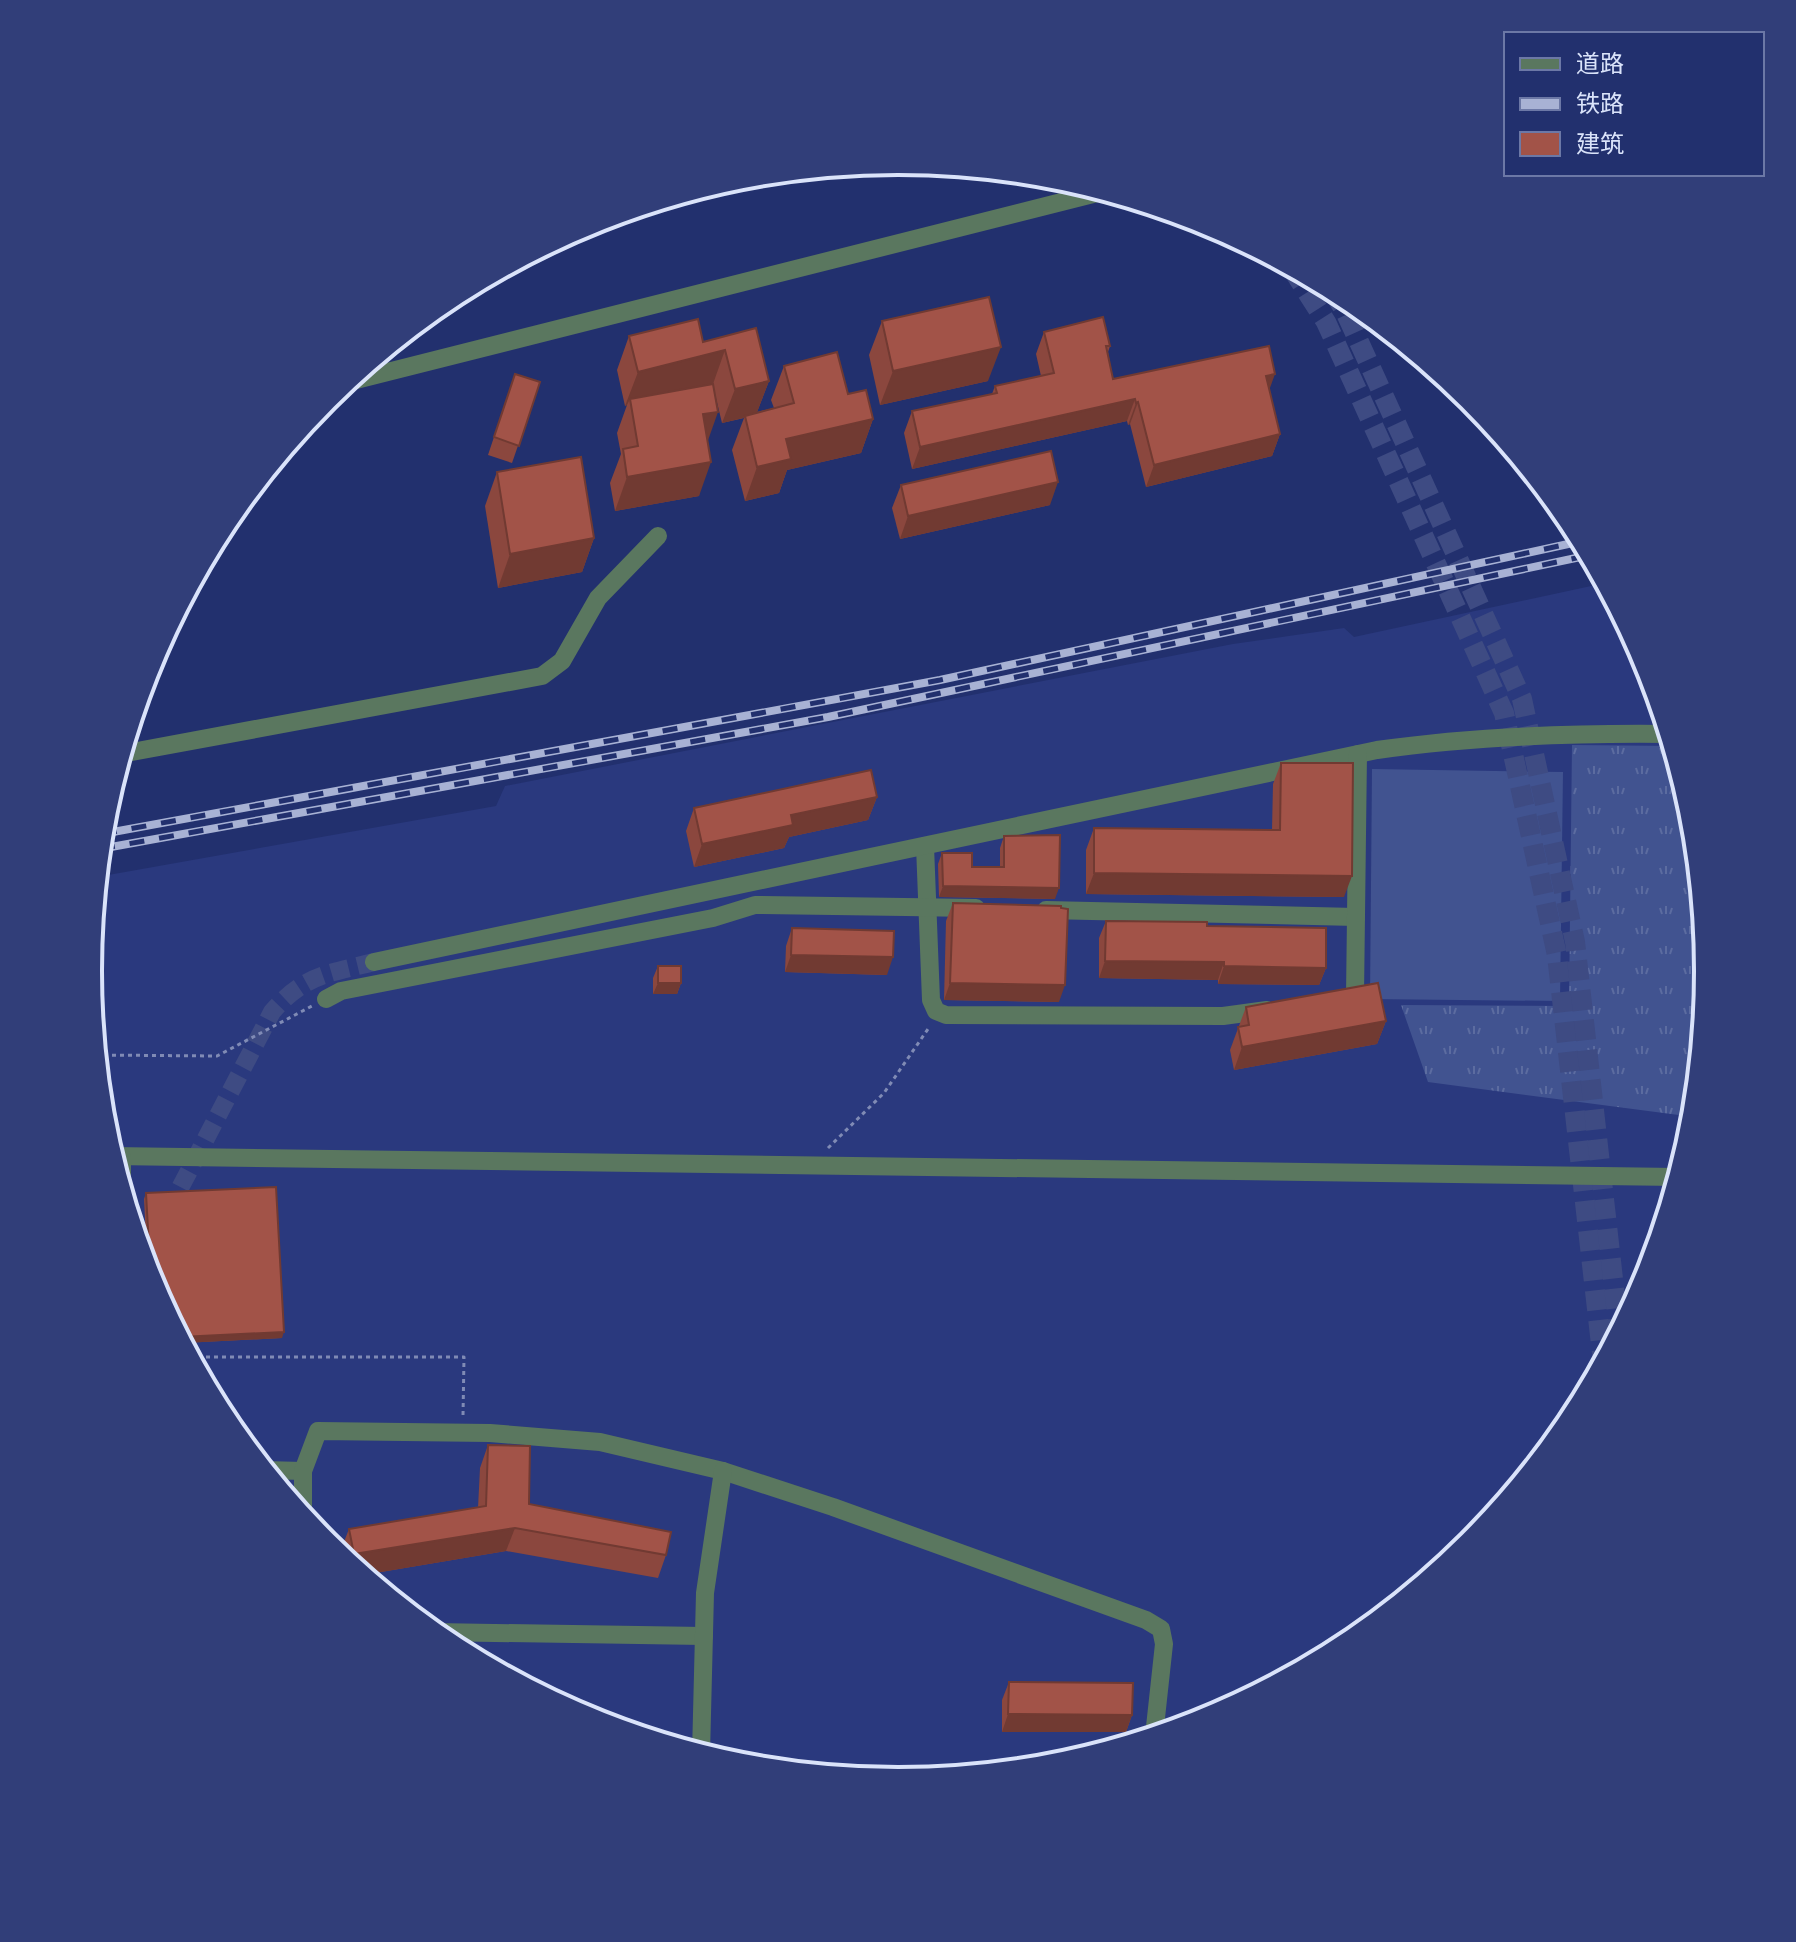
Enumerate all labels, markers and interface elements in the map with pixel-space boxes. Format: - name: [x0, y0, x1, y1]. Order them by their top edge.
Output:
- legend: [1504, 32, 1764, 176]
- text: 道路: [1576, 49, 1624, 78]
- text: 铁路: [1576, 89, 1624, 118]
- text: 建筑: [1576, 129, 1624, 158]

